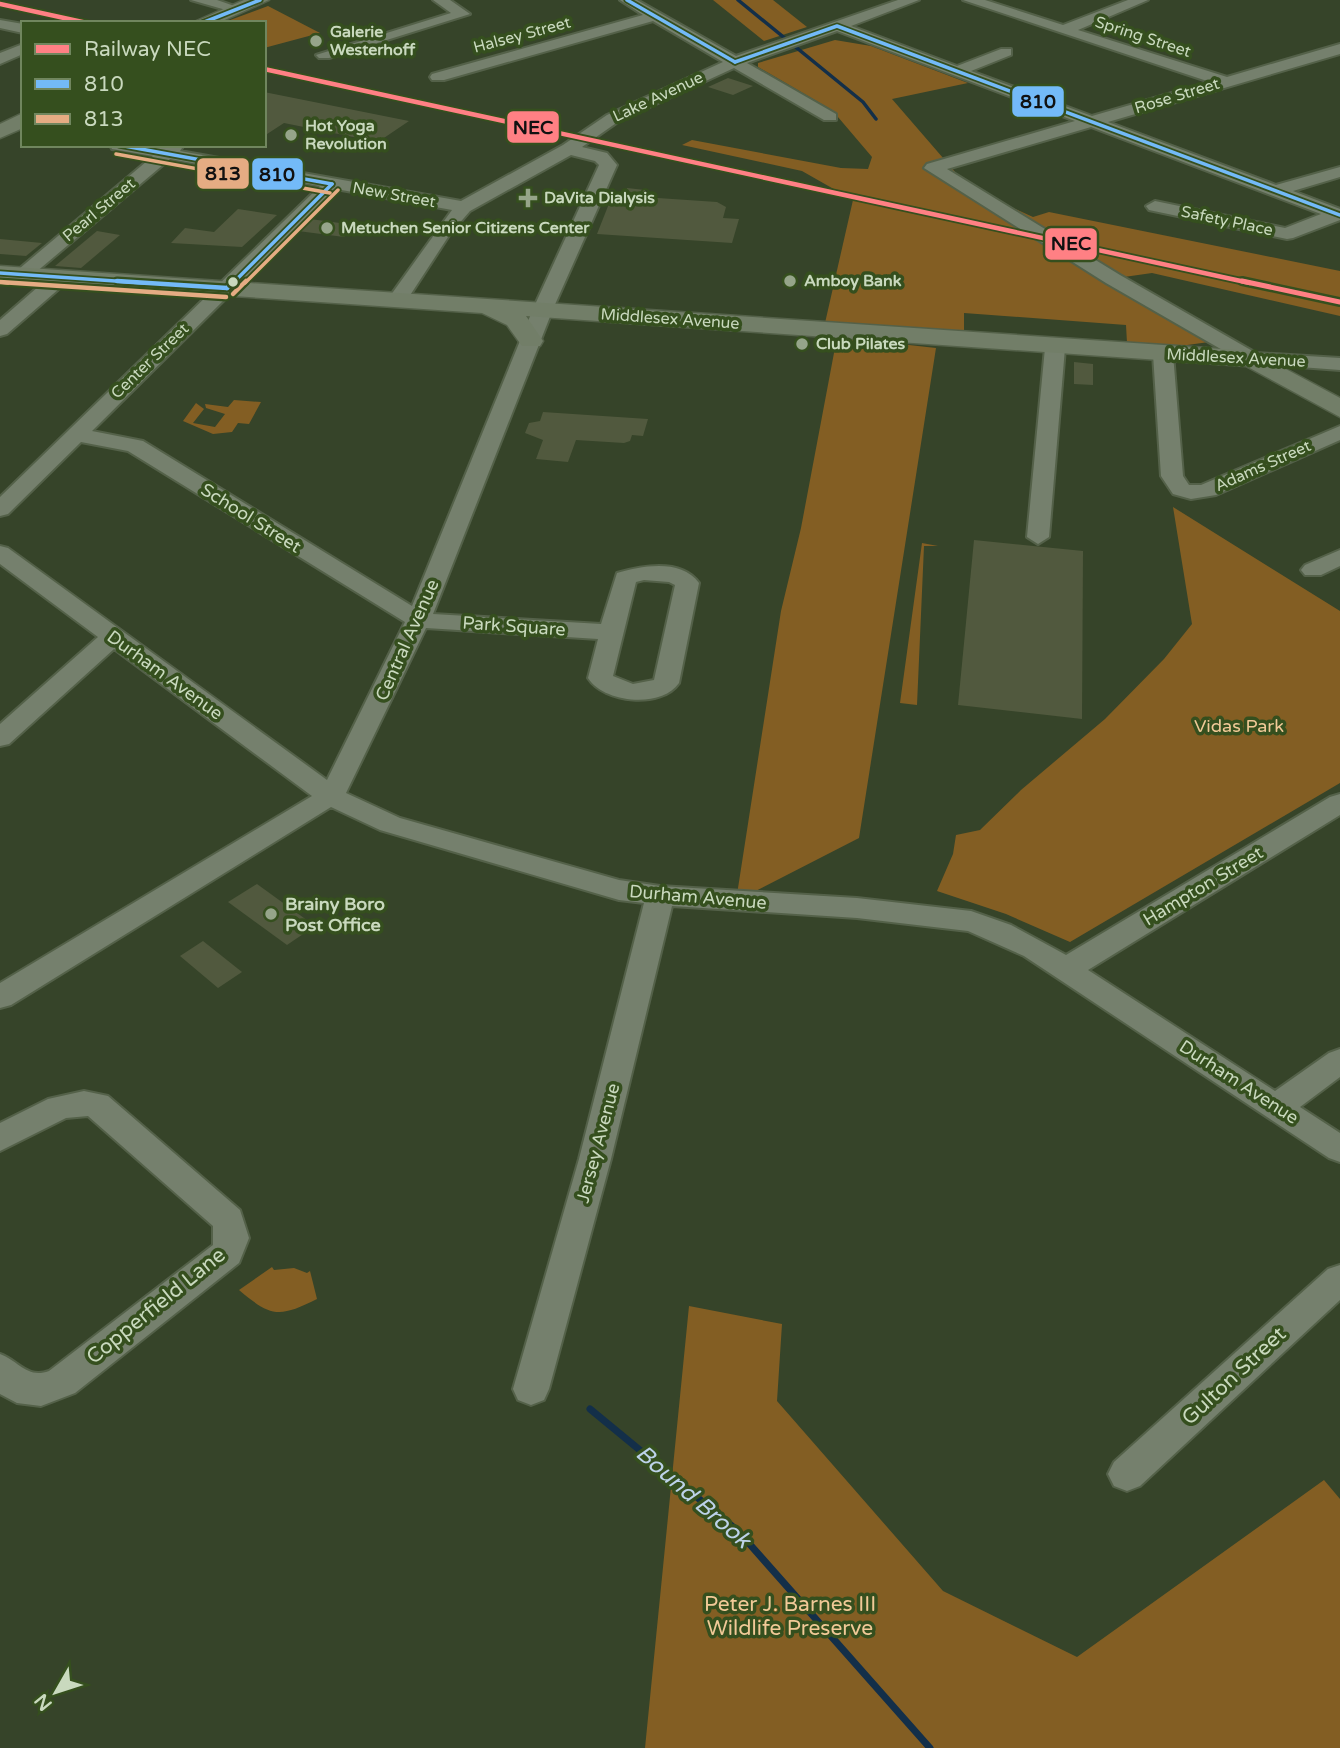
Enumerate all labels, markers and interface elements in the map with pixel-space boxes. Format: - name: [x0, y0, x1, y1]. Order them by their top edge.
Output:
- street label: Halsey Street: [471, 12, 573, 58]
- street label: Spring Street: [1093, 12, 1193, 62]
- legend: [21, 21, 266, 147]
- place label: Galerie Westerhoff: [330, 22, 416, 60]
- marker: Galerie Westerhoff: [308, 33, 324, 49]
- text: Railway NEC: [84, 37, 211, 62]
- street label: Lake Avenue: [610, 67, 706, 127]
- text: 810: [84, 72, 124, 97]
- street label: Rose Street: [1132, 74, 1222, 118]
- line badge: 810: [1011, 85, 1065, 118]
- text: 810: [1020, 91, 1056, 113]
- text: 813: [84, 107, 124, 132]
- line badge: NEC: [506, 110, 560, 144]
- place label: Hot Yoga Revolution: [305, 116, 387, 154]
- text: NEC: [513, 117, 553, 139]
- marker: Hot Yoga Revolution: [283, 127, 299, 143]
- line badge: 813: [196, 157, 250, 190]
- line badge: 810: [251, 157, 304, 191]
- text: 813: [205, 163, 241, 185]
- text: 810: [259, 164, 295, 186]
- street label: Pearl Street: [59, 174, 139, 246]
- street label: New Street: [351, 178, 437, 212]
- marker: DaVita Dialysis: [518, 188, 538, 208]
- place label: DaVita Dialysis: [544, 188, 655, 208]
- street label: Safety Place: [1179, 202, 1275, 240]
- place label: Metuchen Senior Citizens Center: [341, 218, 590, 238]
- marker: Metuchen Senior Citizens Center: [319, 220, 335, 236]
- line badge: NEC: [1044, 227, 1098, 261]
- text: NEC: [1051, 233, 1091, 255]
- place label: Amboy Bank: [804, 271, 902, 291]
- marker: Amboy Bank: [782, 273, 798, 289]
- unlabelled marker: [226, 275, 240, 289]
- street label: Middlesex Avenue: [600, 304, 740, 334]
- street label: Center Street: [107, 319, 193, 403]
- place label: Club Pilates: [816, 334, 906, 354]
- marker: Club Pilates: [794, 336, 810, 352]
- street label: Middlesex Avenue: [1166, 344, 1306, 372]
- street label: Adams Street: [1212, 436, 1314, 496]
- street label: School Street: [197, 478, 305, 558]
- street label: Central Avenue: [370, 576, 444, 704]
- street label: Park Square: [462, 611, 566, 641]
- street label: Durham Avenue: [103, 626, 227, 724]
- park label: Vidas Park: [1194, 715, 1284, 737]
- street label: Hampton Street: [1139, 841, 1267, 931]
- street label: Durham Avenue: [628, 880, 768, 914]
- place label: Brainy Boro Post Office: [285, 893, 385, 936]
- marker: Brainy Boro Post Office: [263, 906, 279, 922]
- street label: Durham Avenue: [1175, 1035, 1303, 1129]
- street label: Jersey Avenue: [571, 1081, 625, 1205]
- street label: Copperfield Lane: [82, 1242, 230, 1370]
- street label: Gulton Street: [1177, 1322, 1291, 1430]
- water label: Bound Brook: [630, 1440, 757, 1555]
- park label: Peter J. Barnes III Wildlife Preserve: [704, 1592, 876, 1641]
- north arrow: [21, 1657, 91, 1727]
- text: N: [30, 1689, 57, 1715]

